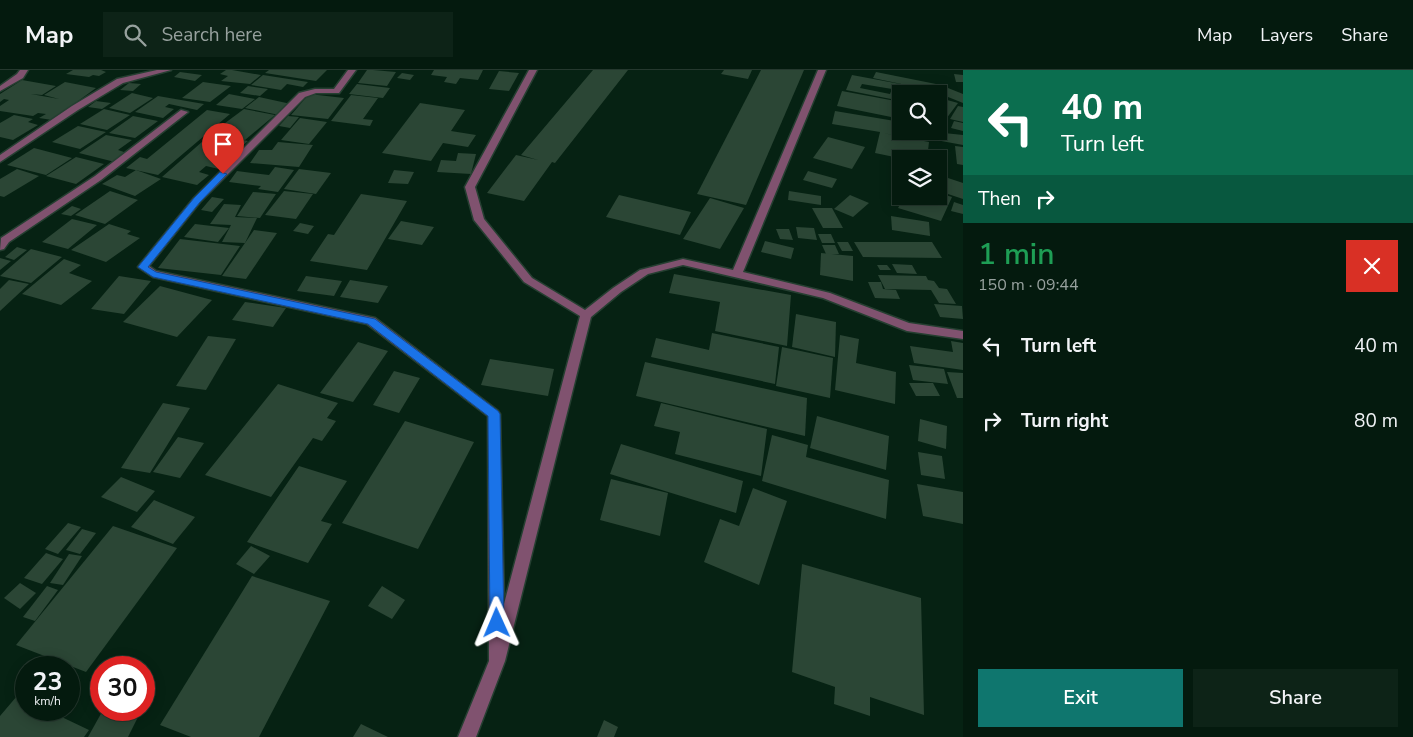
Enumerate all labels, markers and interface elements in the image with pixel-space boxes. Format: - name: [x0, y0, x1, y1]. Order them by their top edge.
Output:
- search box: [103, 12, 453, 57]
- text: Map: [25, 19, 73, 51]
- icon: search: [121, 21, 149, 49]
- text: Search here: [161, 22, 262, 48]
- text: Map: [1197, 23, 1232, 47]
- text: Layers: [1260, 23, 1313, 47]
- text: Share: [1341, 23, 1388, 47]
- text: 40 m: [1061, 84, 1143, 131]
- map controls: [892, 85, 947, 205]
- button: search: [892, 85, 947, 140]
- icon: left: [978, 90, 1043, 155]
- pin: [202, 123, 244, 174]
- text: Turn left: [1061, 129, 1144, 159]
- icon: arrive: [209, 130, 237, 158]
- button: layers: [892, 150, 947, 205]
- icon: right: [1031, 185, 1059, 213]
- text: Then: [978, 186, 1021, 212]
- text: 1 min: [978, 234, 1054, 275]
- button: close: [1346, 240, 1398, 292]
- text: 150 m · 09:44: [978, 274, 1079, 296]
- icon: left: [978, 332, 1006, 360]
- text: Turn left: [1021, 333, 1096, 359]
- text: 40 m: [1354, 333, 1398, 359]
- icon: right: [978, 407, 1006, 435]
- text: Turn right: [1021, 408, 1108, 434]
- text: 80 m: [1354, 408, 1398, 434]
- position arrow: [470, 596, 522, 648]
- speed limit sign: 30: [90, 656, 155, 721]
- text: 23: [32, 665, 63, 699]
- button: Exit: [978, 669, 1183, 727]
- button: Share: [1193, 669, 1398, 727]
- text: km/h: [34, 693, 61, 709]

